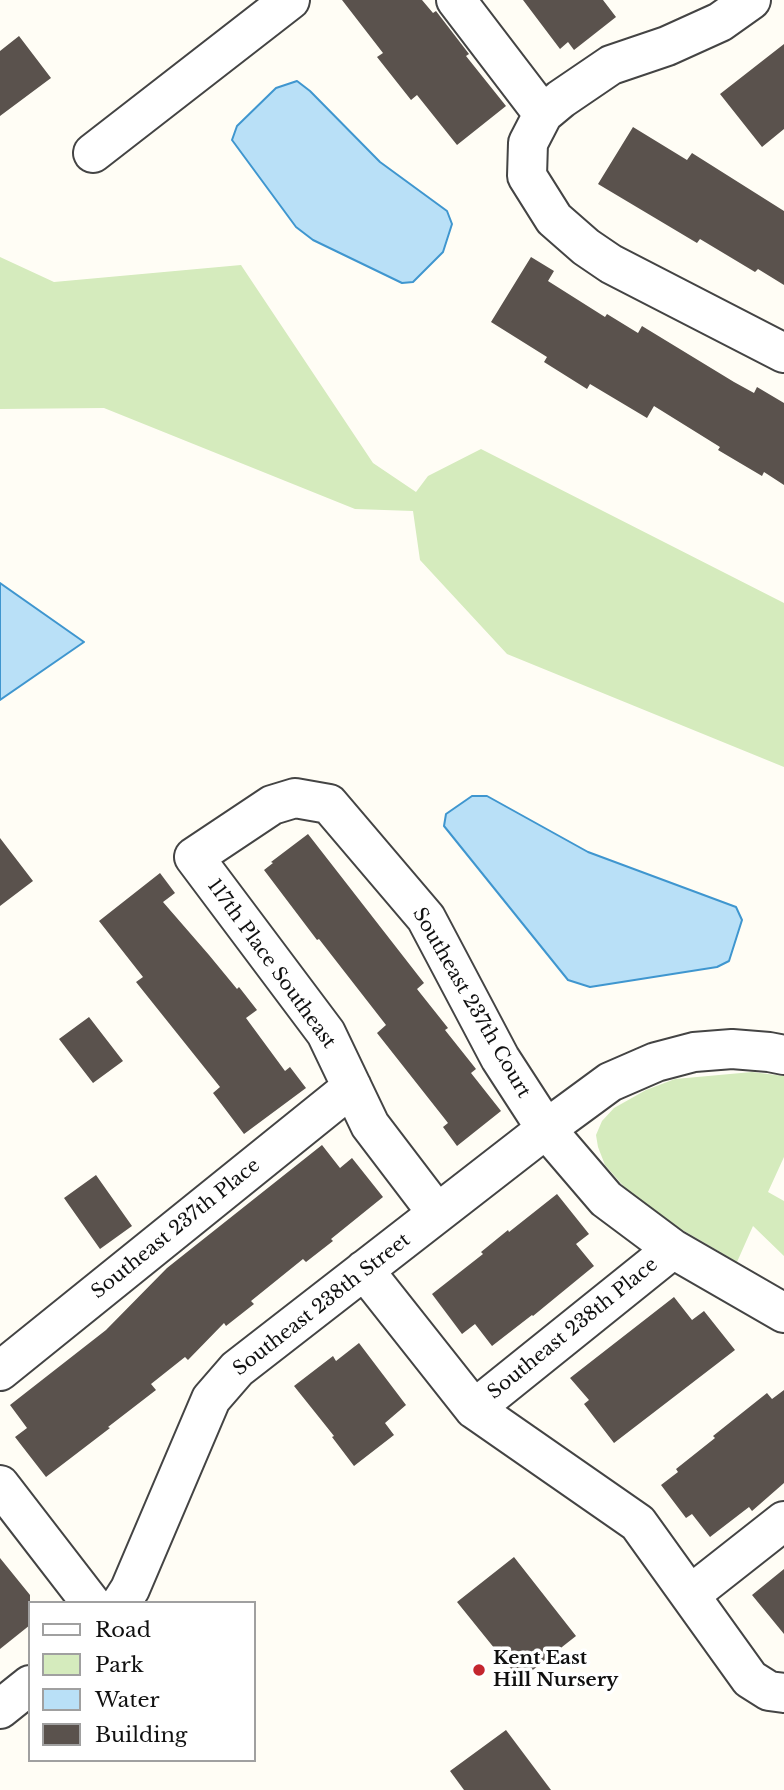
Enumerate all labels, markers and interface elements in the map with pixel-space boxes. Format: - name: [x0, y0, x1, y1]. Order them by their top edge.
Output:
- street label: 117th Place Southeast: [202, 875, 340, 1053]
- street label: Southeast 237th Court: [407, 904, 535, 1102]
- street label: Southeast 237th Place: [87, 1154, 265, 1304]
- street label: Southeast 238th Street: [229, 1229, 415, 1381]
- street label: Southeast 238th Place: [484, 1253, 662, 1405]
- legend: [28, 1601, 256, 1762]
- text: Road: [95, 1617, 151, 1643]
- place label: Kent East Hill Nursery: [493, 1648, 618, 1692]
- text: Park: [95, 1652, 144, 1678]
- marker: Kent East Hill Nursery: [471, 1662, 487, 1678]
- text: Water: [95, 1687, 159, 1713]
- text: Building: [95, 1722, 187, 1748]

